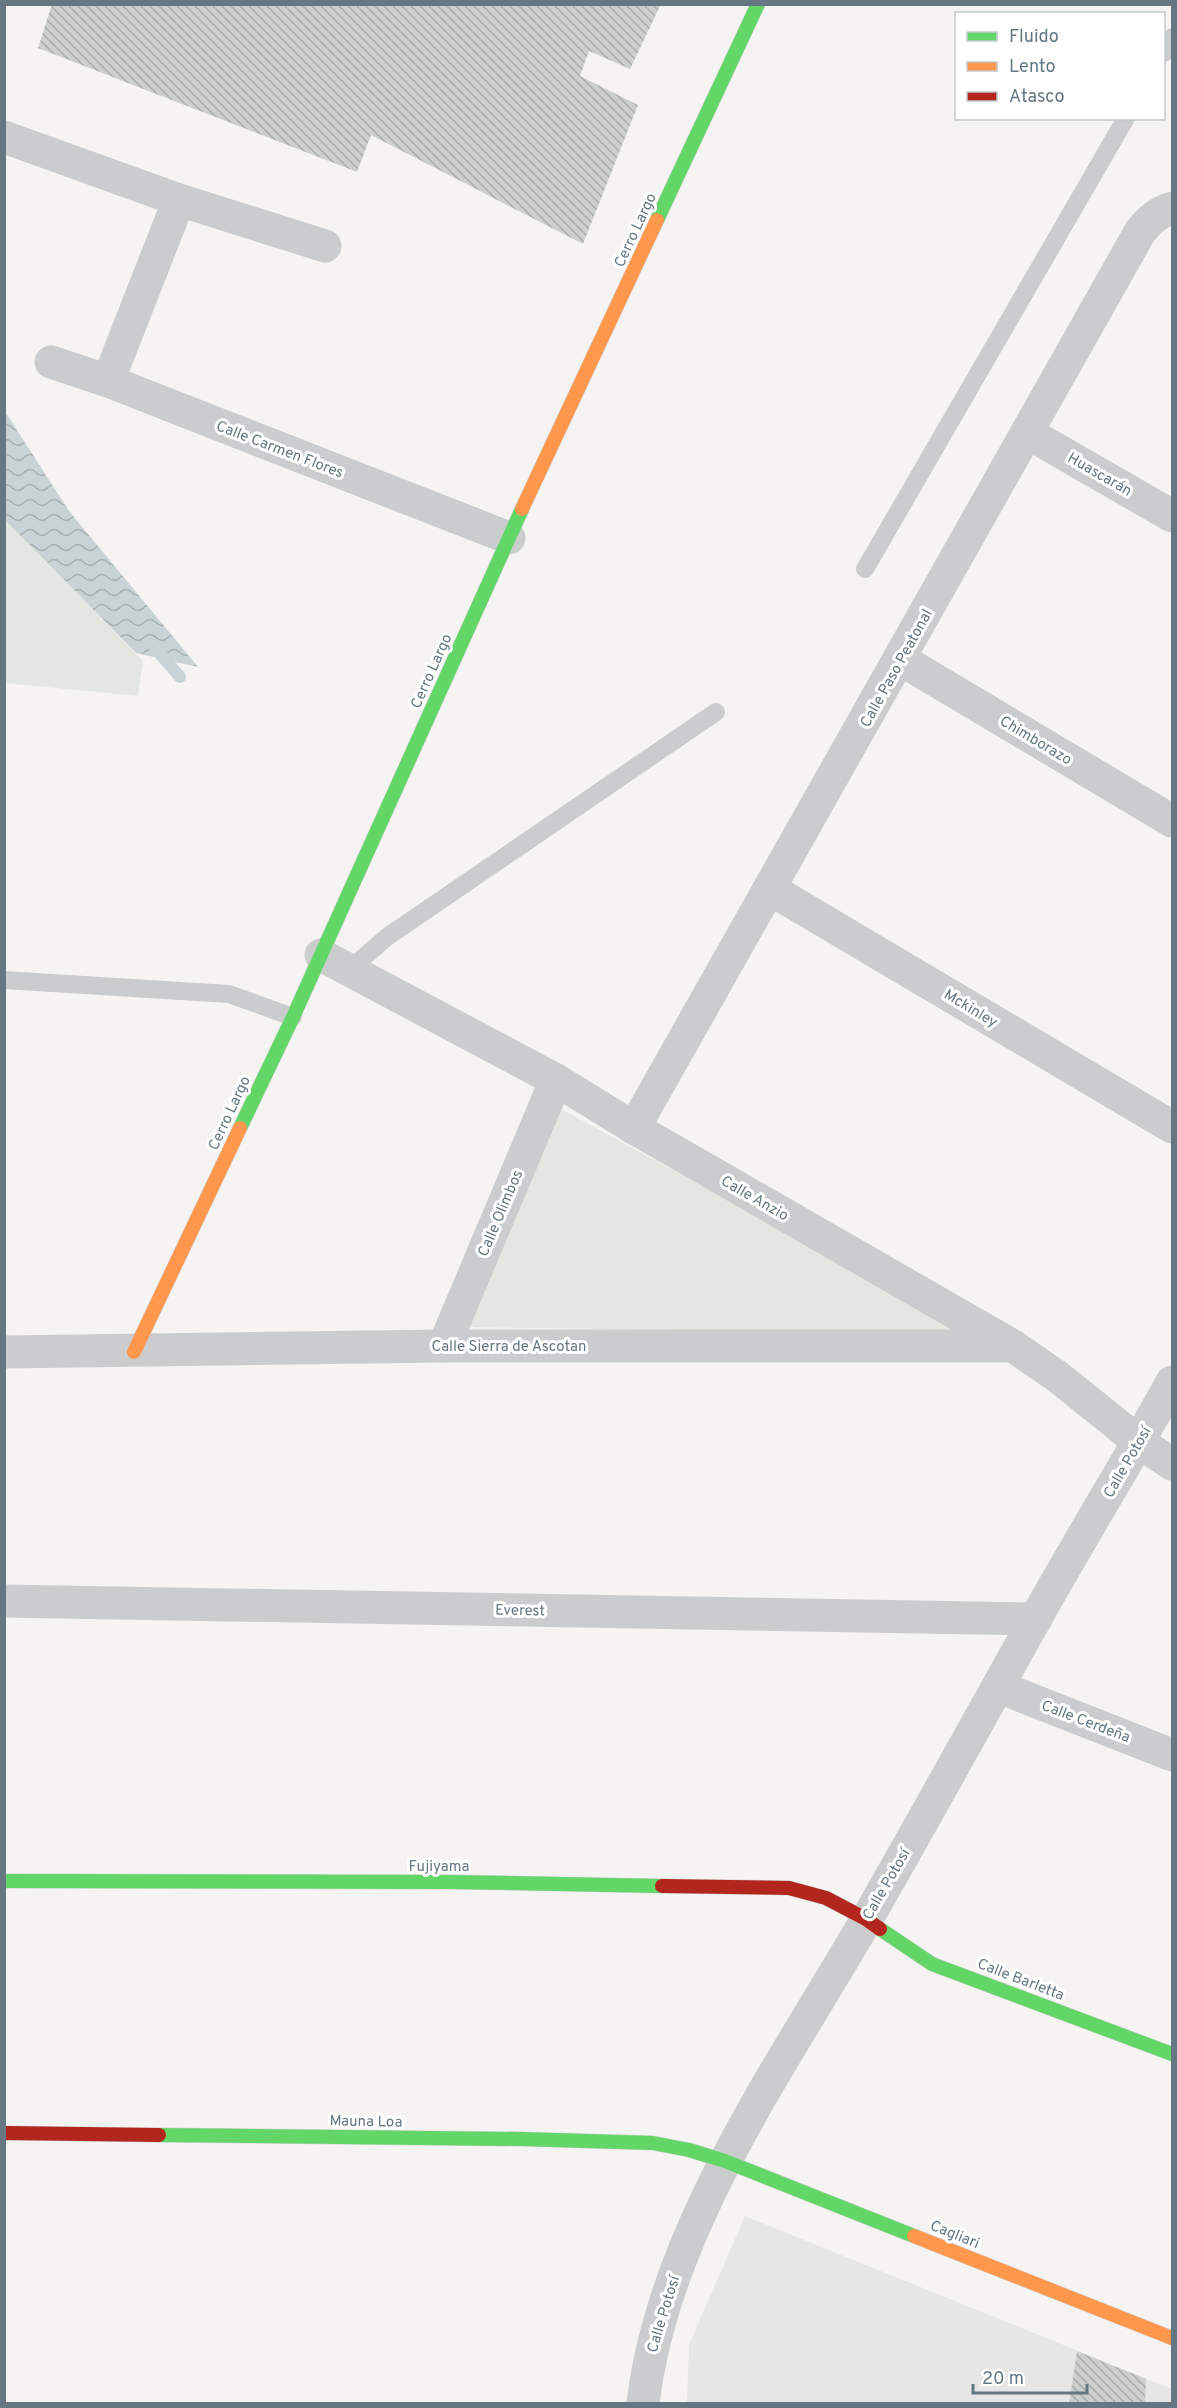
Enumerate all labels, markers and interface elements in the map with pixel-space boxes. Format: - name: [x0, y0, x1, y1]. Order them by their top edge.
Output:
- legend: [955, 12, 1165, 120]
- text: Fluido: [1009, 26, 1059, 49]
- text: Lento: [1009, 56, 1055, 79]
- text: Atasco: [1009, 86, 1065, 109]
- street label: Cerro Largo: [611, 190, 662, 271]
- street label: Calle Carmen Flores: [213, 417, 346, 483]
- street label: Huascarán: [1064, 449, 1135, 501]
- street label: Calle Paso Peatonal: [857, 606, 938, 731]
- street label: Cerro Largo: [407, 631, 457, 712]
- street label: Chimborazo: [996, 712, 1075, 770]
- street label: Mckinley: [940, 986, 1001, 1033]
- street label: Cerro Largo: [205, 1073, 256, 1154]
- street label: Calle Olimbos: [475, 1167, 528, 1260]
- street label: Calle Anzio: [717, 1172, 791, 1226]
- street label: Calle Sierra de Ascotan: [431, 1338, 587, 1357]
- street label: Calle Potosí: [1100, 1423, 1157, 1502]
- street label: Everest: [495, 1602, 545, 1621]
- street label: Calle Cerdeña: [1038, 1697, 1132, 1748]
- street label: Calle Potosí: [859, 1845, 916, 1924]
- street label: Fujiyama: [409, 1858, 469, 1877]
- street label: Calle Barletta: [974, 1955, 1067, 2006]
- street label: Mauna Loa: [329, 2112, 403, 2133]
- street label: Cagliari: [927, 2217, 982, 2254]
- street label: Calle Potosí: [644, 2273, 685, 2355]
- scale bar: [973, 2357, 1087, 2395]
- text: 20 m: [982, 2368, 1024, 2391]

